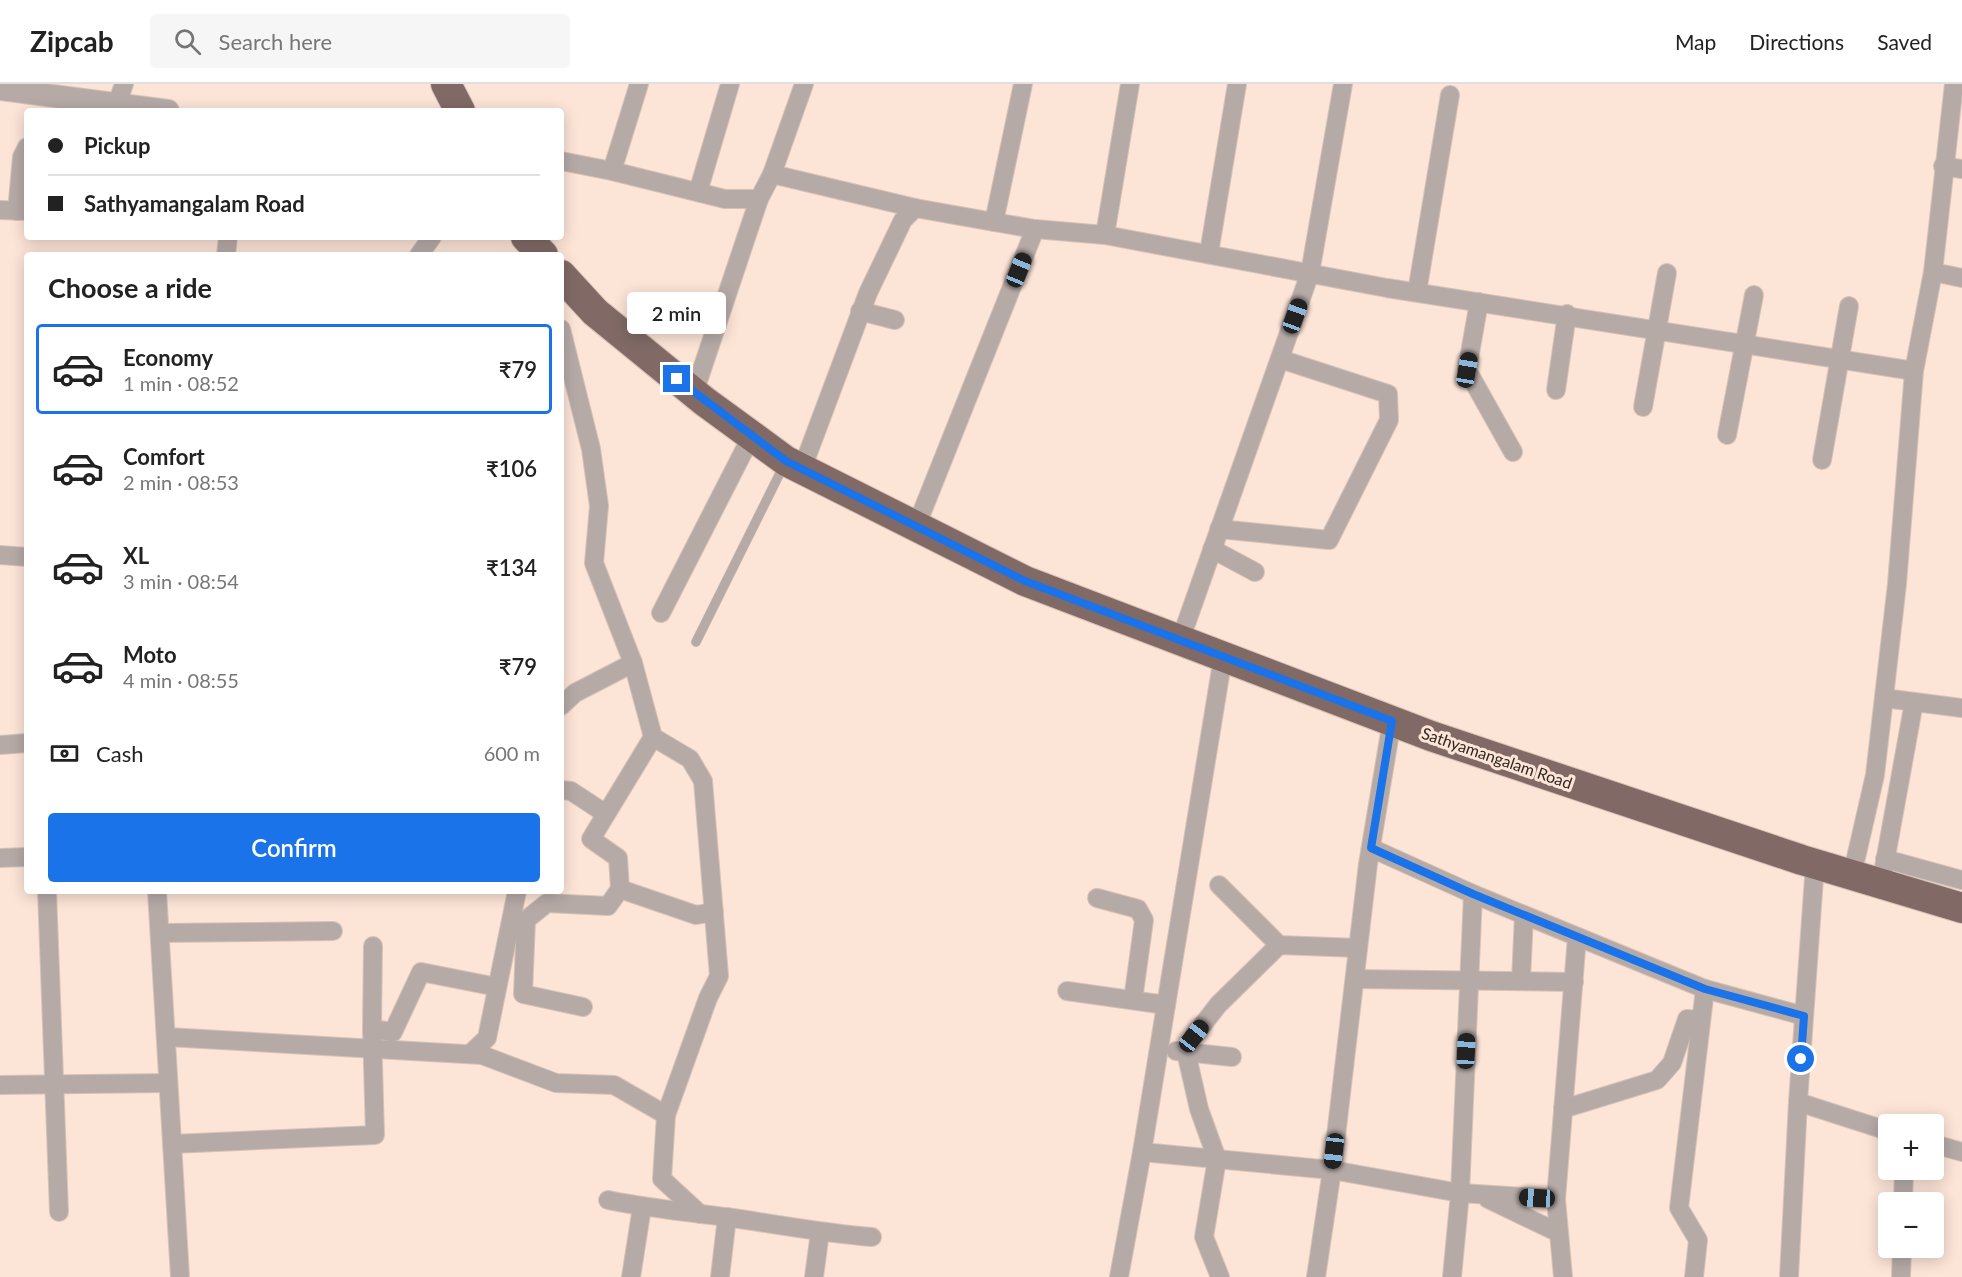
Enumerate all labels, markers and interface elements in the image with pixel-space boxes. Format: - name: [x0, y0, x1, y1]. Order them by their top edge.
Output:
- search box: [150, 14, 570, 68]
- text: Zipcab: [30, 24, 114, 58]
- icon: search: [171, 25, 204, 58]
- text: Search here: [219, 28, 332, 55]
- text: Map: [1675, 29, 1716, 54]
- text: Directions: [1749, 29, 1844, 54]
- text: Saved: [1877, 29, 1932, 54]
- text: Pickup: [84, 132, 150, 159]
- text: Sathyamangalam Road: [84, 190, 305, 217]
- car: [1004, 250, 1034, 290]
- text: Choose a ride: [48, 271, 212, 304]
- callout: 2 min: [628, 292, 726, 334]
- car: [1280, 296, 1310, 336]
- text: 2 min: [652, 301, 701, 325]
- icon: car: [51, 342, 105, 396]
- text: Economy: [123, 344, 213, 371]
- car: [1455, 351, 1479, 389]
- text: ₹79: [499, 356, 537, 383]
- route end: [663, 365, 690, 392]
- text: 1 min · 08:52: [123, 371, 239, 395]
- icon: car: [51, 441, 105, 495]
- text: Comfort: [123, 443, 205, 470]
- text: ₹106: [486, 455, 537, 482]
- text: 2 min · 08:53: [123, 470, 239, 494]
- icon: car: [51, 540, 105, 594]
- text: XL: [123, 542, 149, 569]
- text: ₹134: [486, 554, 537, 581]
- text: 3 min · 08:54: [123, 569, 239, 593]
- icon: car: [51, 639, 105, 693]
- text: Moto: [123, 641, 177, 668]
- text: ₹79: [499, 653, 537, 680]
- text: 4 min · 08:55: [123, 668, 239, 692]
- street label: Sathyamangalam Road: [1420, 723, 1575, 792]
- icon: cash: [48, 737, 81, 770]
- text: Cash: [96, 740, 143, 767]
- text: 600 m: [484, 741, 540, 765]
- button: Confirm: [48, 813, 540, 882]
- car: [1176, 1016, 1212, 1056]
- car: [1456, 1033, 1476, 1069]
- route start: [1787, 1045, 1814, 1072]
- map controls: [1878, 1114, 1944, 1258]
- button: +: [1878, 1114, 1944, 1180]
- car: [1323, 1132, 1345, 1170]
- car: [1519, 1188, 1555, 1208]
- button: −: [1878, 1192, 1944, 1258]

